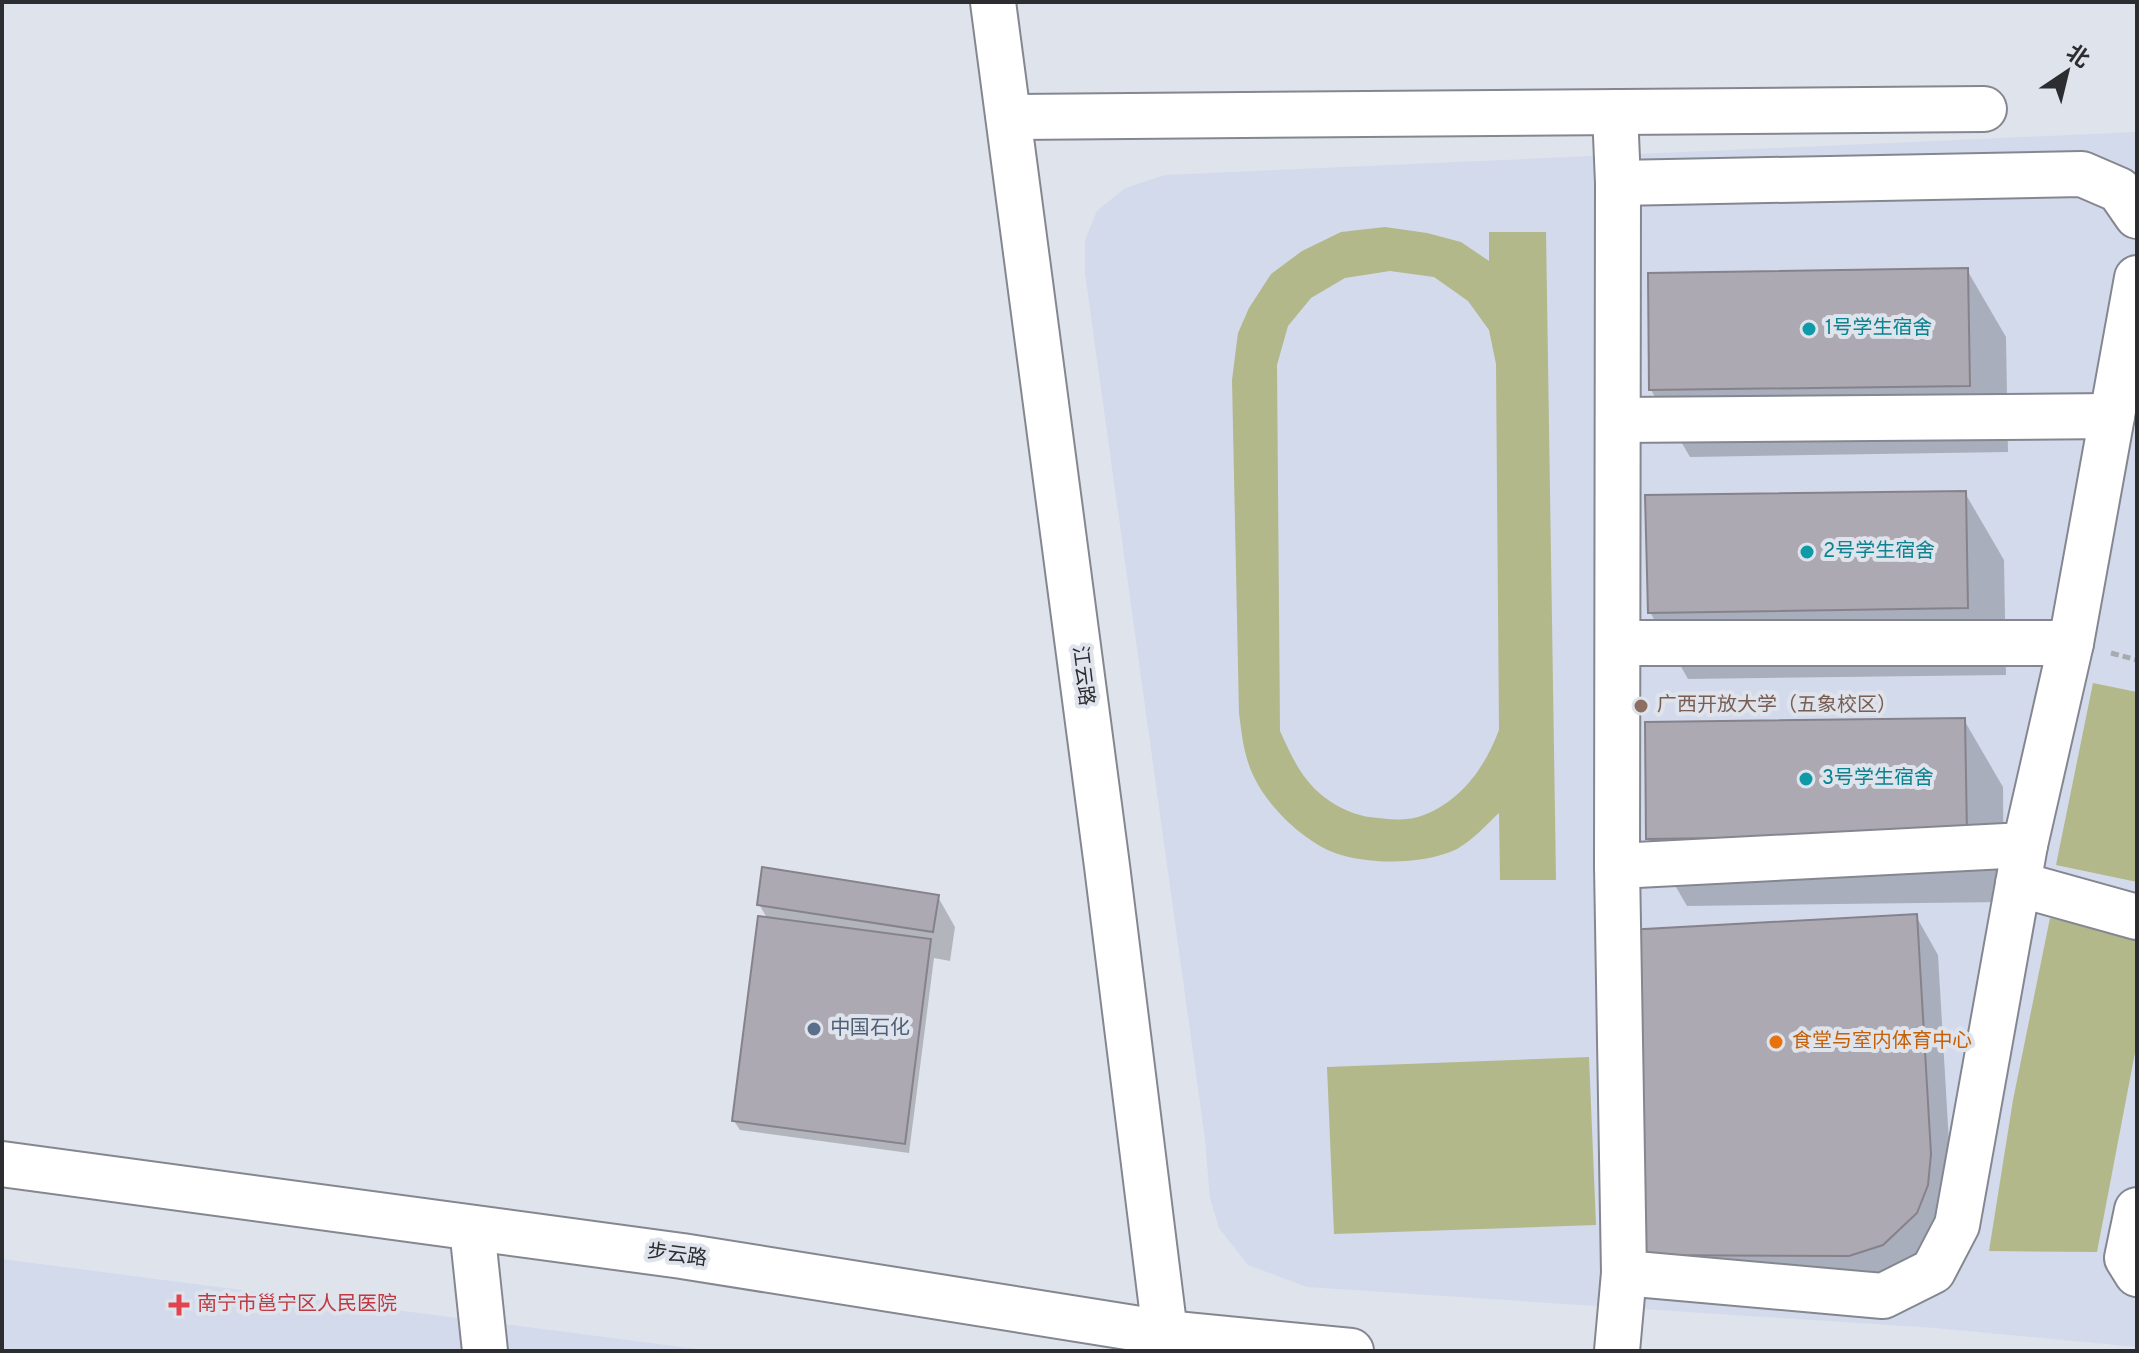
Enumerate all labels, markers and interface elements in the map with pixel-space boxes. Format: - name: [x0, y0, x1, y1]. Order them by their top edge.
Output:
- north arrow: [2027, 32, 2107, 112]
- text: 北: [2060, 40, 2094, 75]
- place label: 1号学生宿舍: [1825, 316, 1932, 342]
- marker: 1号学生宿舍: [1800, 320, 1818, 338]
- place label: 2号学生宿舍: [1823, 539, 1935, 565]
- marker: 2号学生宿舍: [1798, 543, 1816, 561]
- street label: 江云路: [1065, 645, 1099, 707]
- place label: 广西开放大学（五象校区）: [1657, 693, 1897, 719]
- marker: 广西开放大学（五象校区）: [1632, 697, 1650, 715]
- place label: 3号学生宿舍: [1822, 766, 1934, 792]
- marker: 3号学生宿舍: [1797, 770, 1815, 788]
- place label: 中国石化: [830, 1016, 910, 1042]
- marker: 中国石化: [805, 1020, 823, 1038]
- place label: 食堂与室内体育中心: [1792, 1029, 1972, 1055]
- marker: 食堂与室内体育中心: [1767, 1033, 1785, 1051]
- street label: 步云路: [645, 1239, 709, 1273]
- place label: 南宁市邕宁区人民医院: [197, 1292, 397, 1318]
- marker: 南宁市邕宁区人民医院: [168, 1294, 190, 1316]

